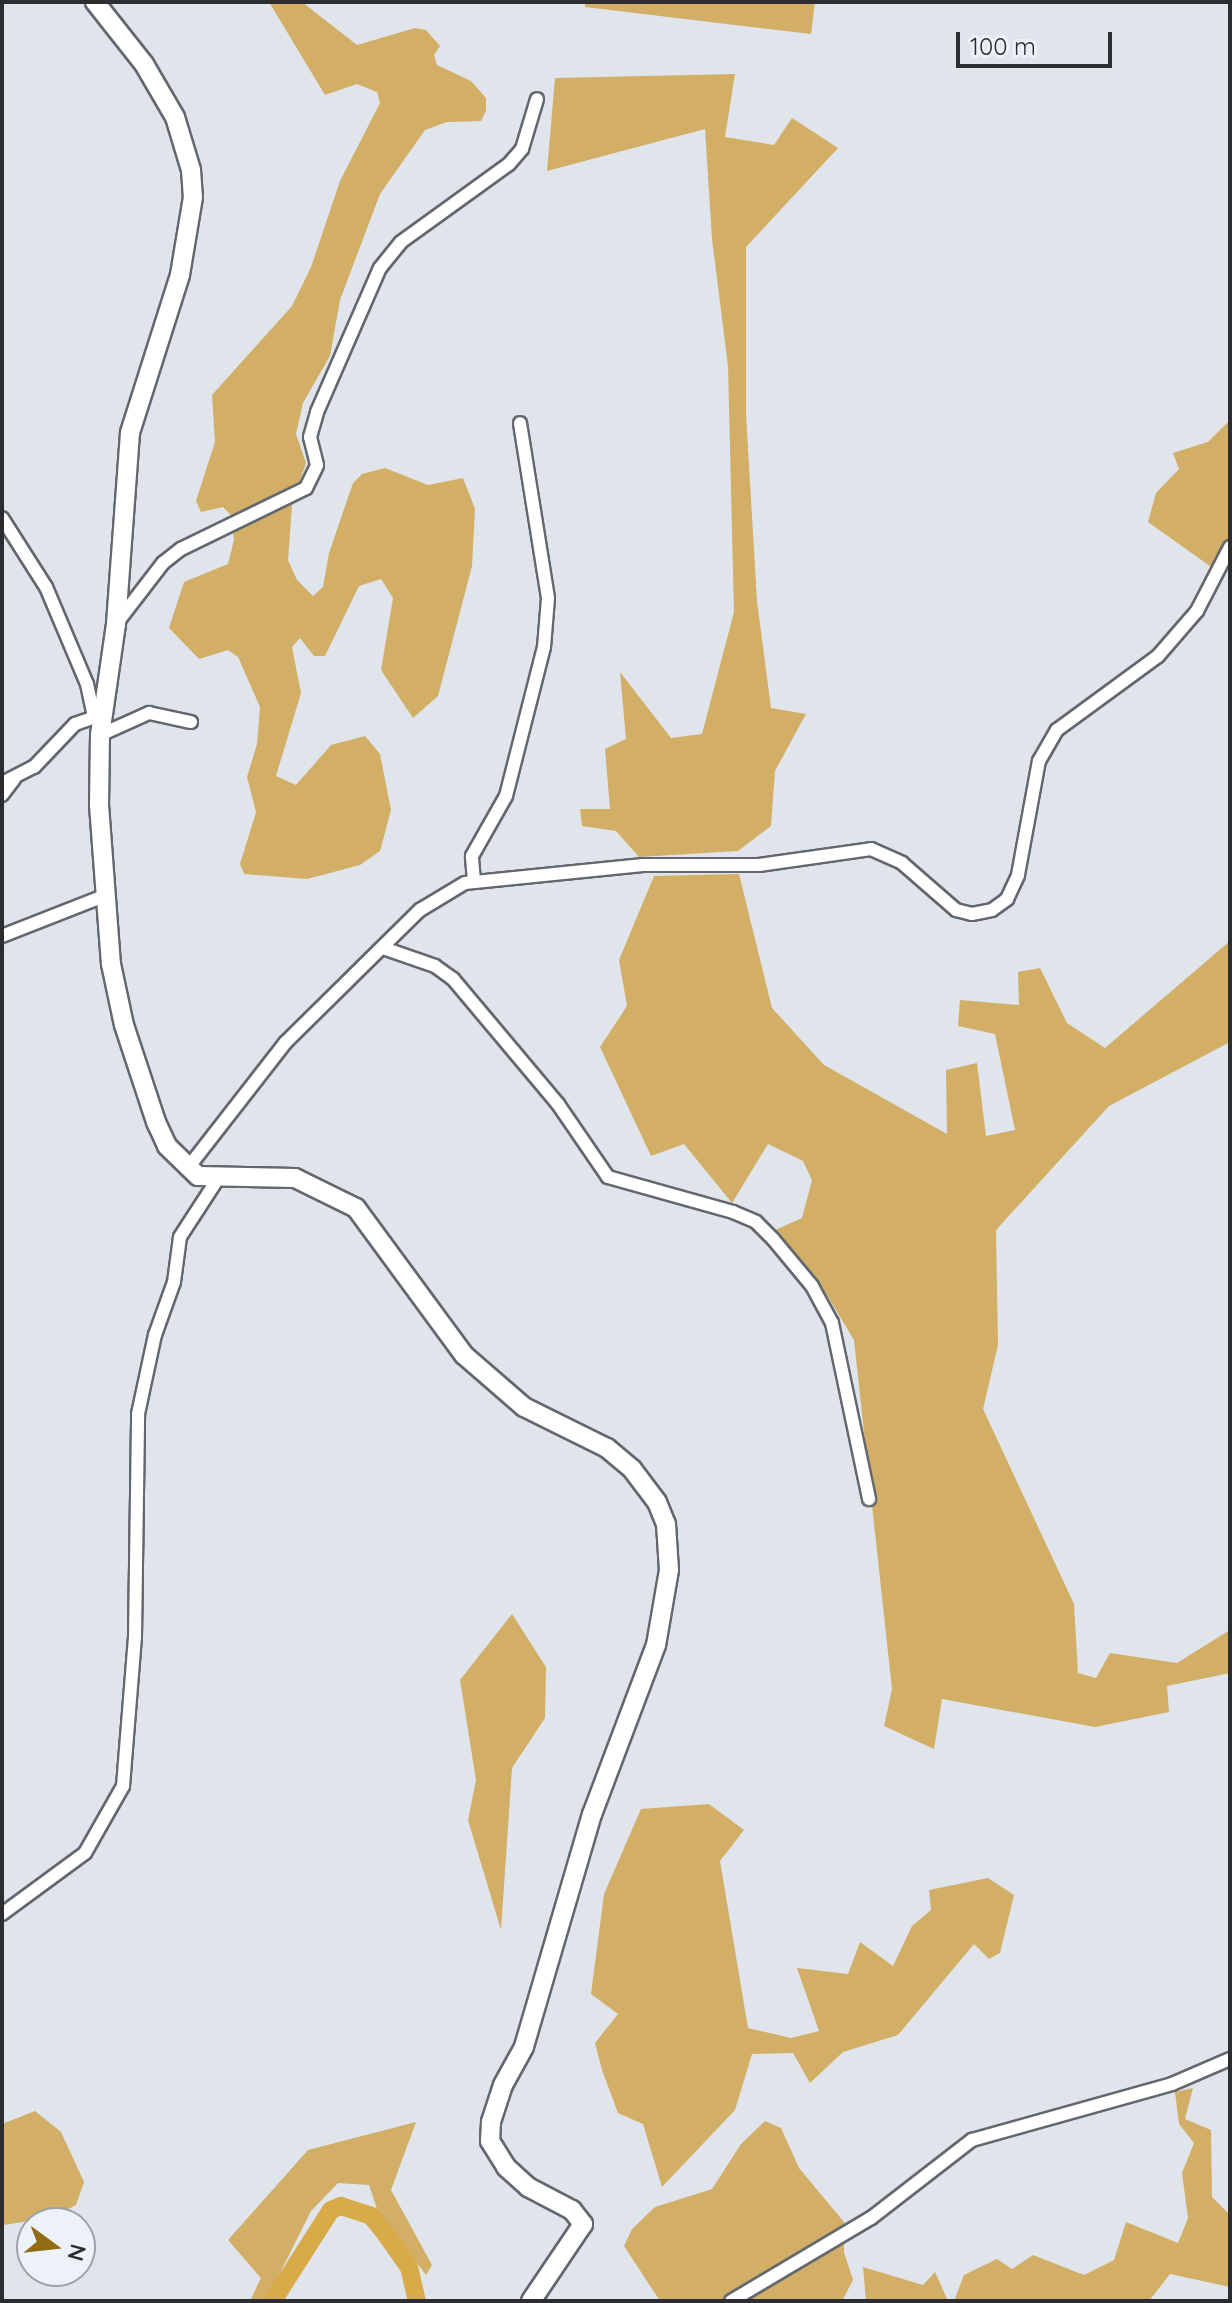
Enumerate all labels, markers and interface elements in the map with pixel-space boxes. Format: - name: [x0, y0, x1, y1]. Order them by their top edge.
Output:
- scale bar: [960, 16, 1116, 66]
- text: 100 m: [970, 31, 1036, 61]
- north arrow: [16, 2207, 96, 2287]
- text: N: [62, 2241, 93, 2264]

